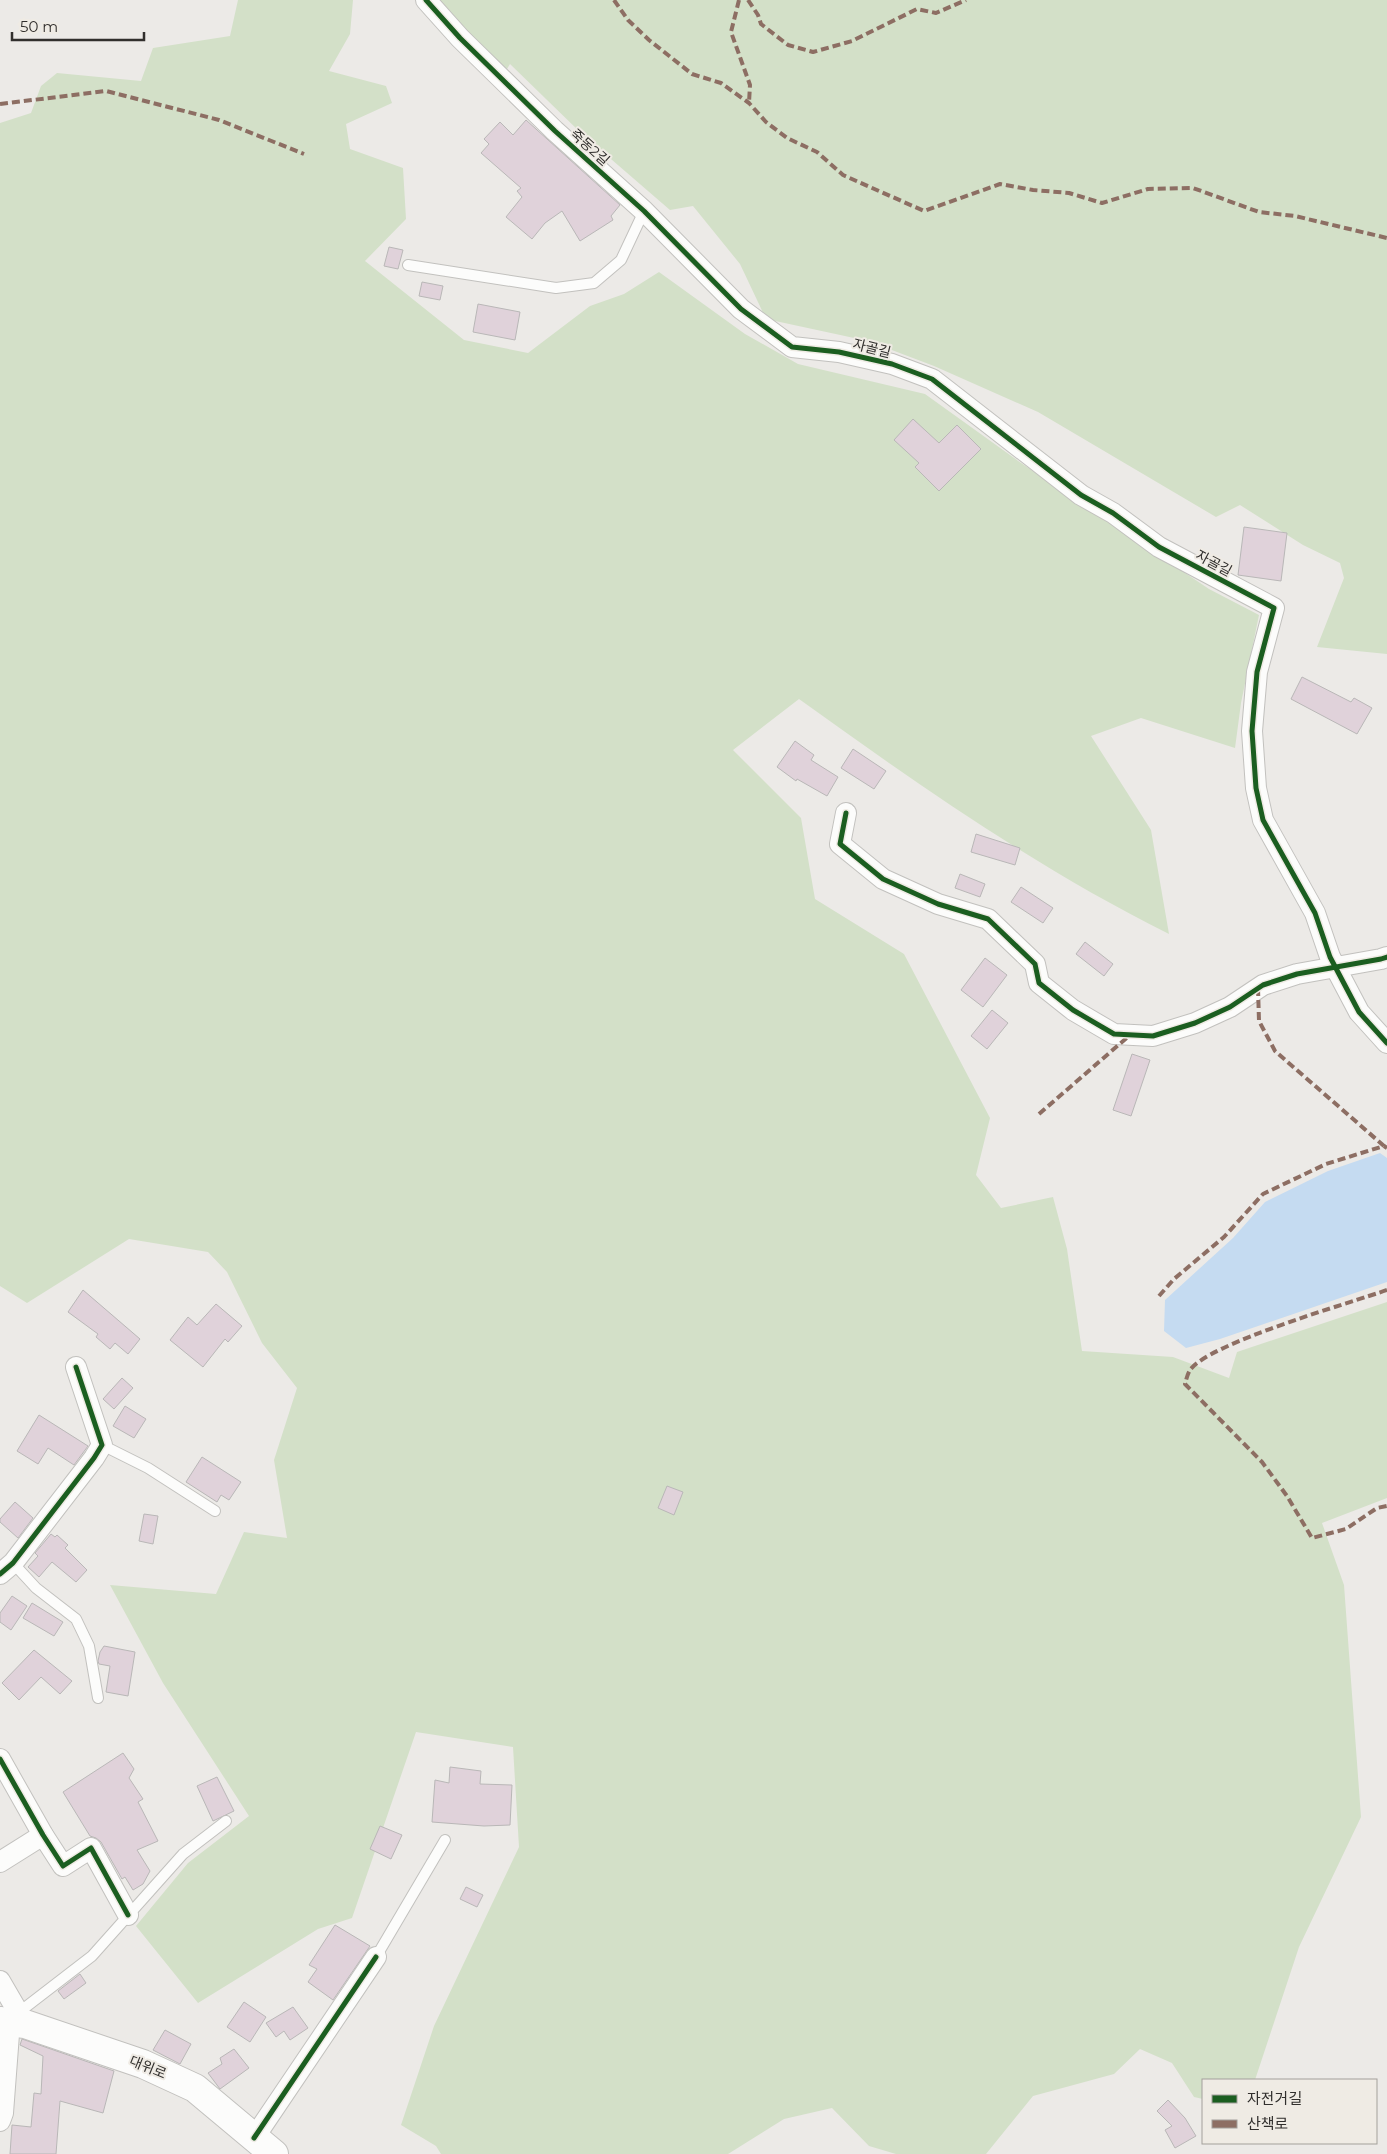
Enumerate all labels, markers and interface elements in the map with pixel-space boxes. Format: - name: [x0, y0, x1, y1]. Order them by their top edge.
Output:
- scale bar: [12, 10, 145, 42]
- text: 50 m: [20, 17, 58, 36]
- street label: 죽동2길: [567, 125, 613, 169]
- street label: 자골길: [851, 335, 893, 361]
- street label: 자골길: [1193, 546, 1235, 580]
- street label: 대위로: [127, 2051, 169, 2083]
- legend: [1202, 2079, 1377, 2144]
- text: 자전거길: [1247, 2089, 1302, 2108]
- text: 산책로: [1247, 2114, 1288, 2133]

